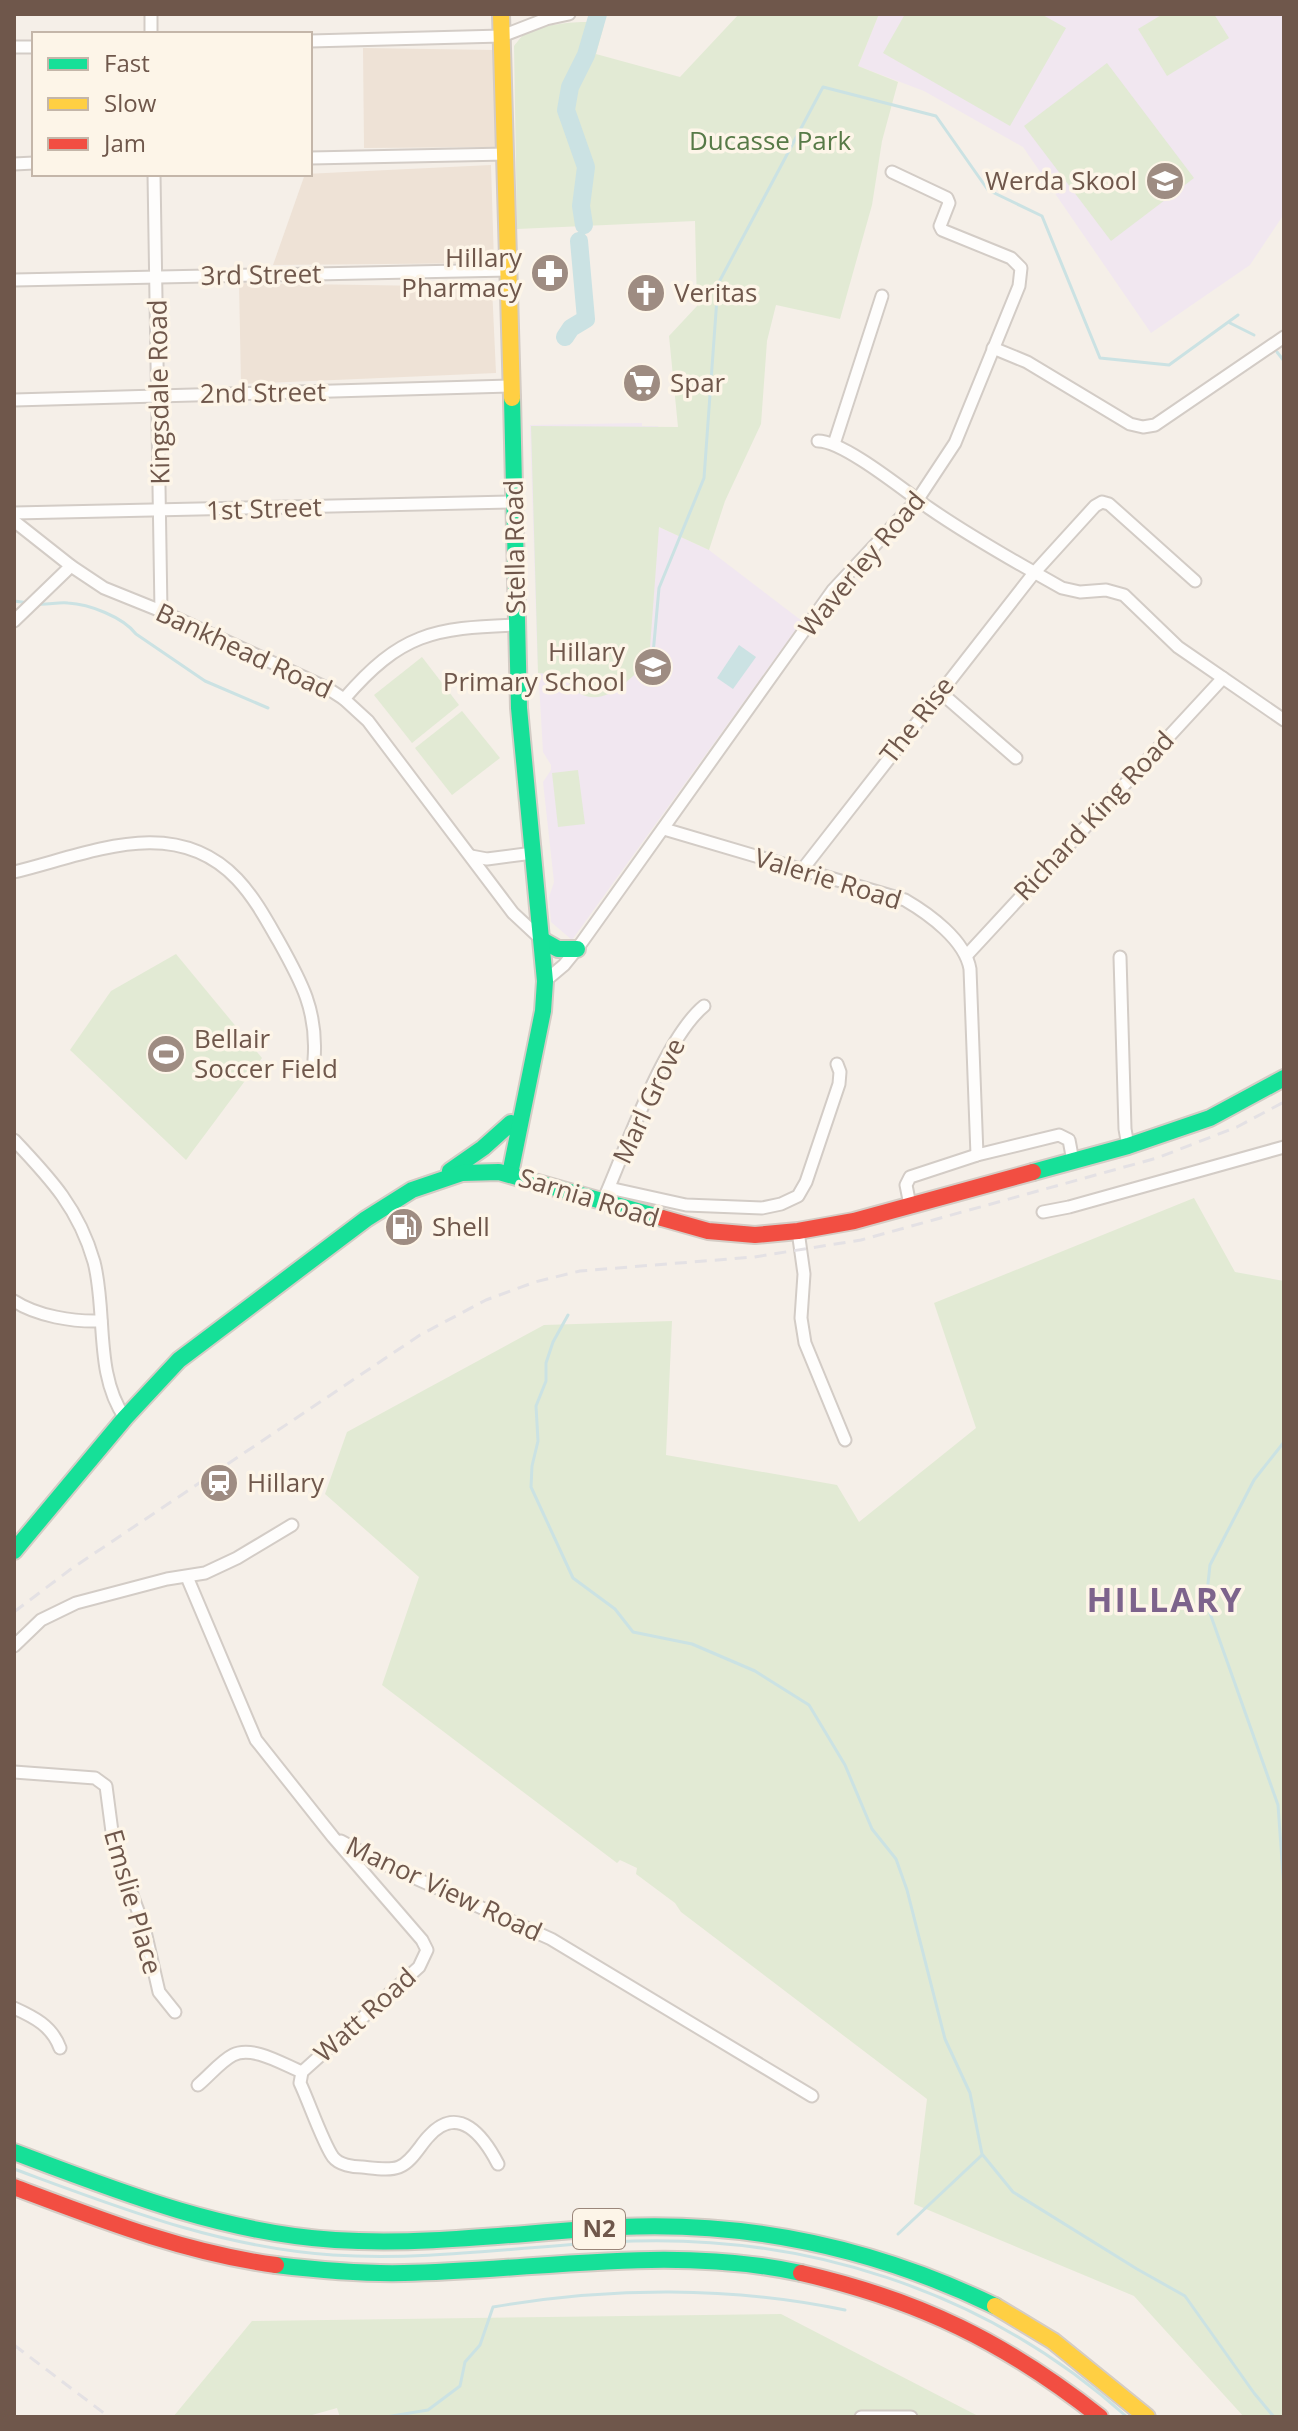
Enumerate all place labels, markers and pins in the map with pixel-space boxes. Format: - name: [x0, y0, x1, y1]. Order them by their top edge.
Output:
- school or university icon: Werda Skool: [1144, 160, 1186, 202]
- place label: Werda Skool: [985, 162, 1137, 198]
- place label: Hillary Pharmacy: [401, 239, 523, 305]
- pharmacy icon: Hillary Pharmacy: [529, 252, 571, 294]
- church icon: Veritas: [625, 272, 667, 314]
- place label: Veritas: [674, 274, 757, 310]
- supermarket icon: Spar: [621, 362, 663, 404]
- place label: Spar: [670, 364, 726, 400]
- place label: Hillary Primary School: [443, 633, 626, 699]
- school or university icon: Hillary Primary School: [632, 646, 674, 688]
- place label: Bellair Soccer Field: [194, 1020, 338, 1086]
- sports icon: Bellair Soccer Field: [145, 1033, 187, 1075]
- fuel station icon: Shell: [383, 1206, 425, 1248]
- place label: Shell: [432, 1208, 490, 1244]
- station icon: Hillary: [198, 1462, 240, 1504]
- place label: Hillary: [247, 1464, 325, 1500]

